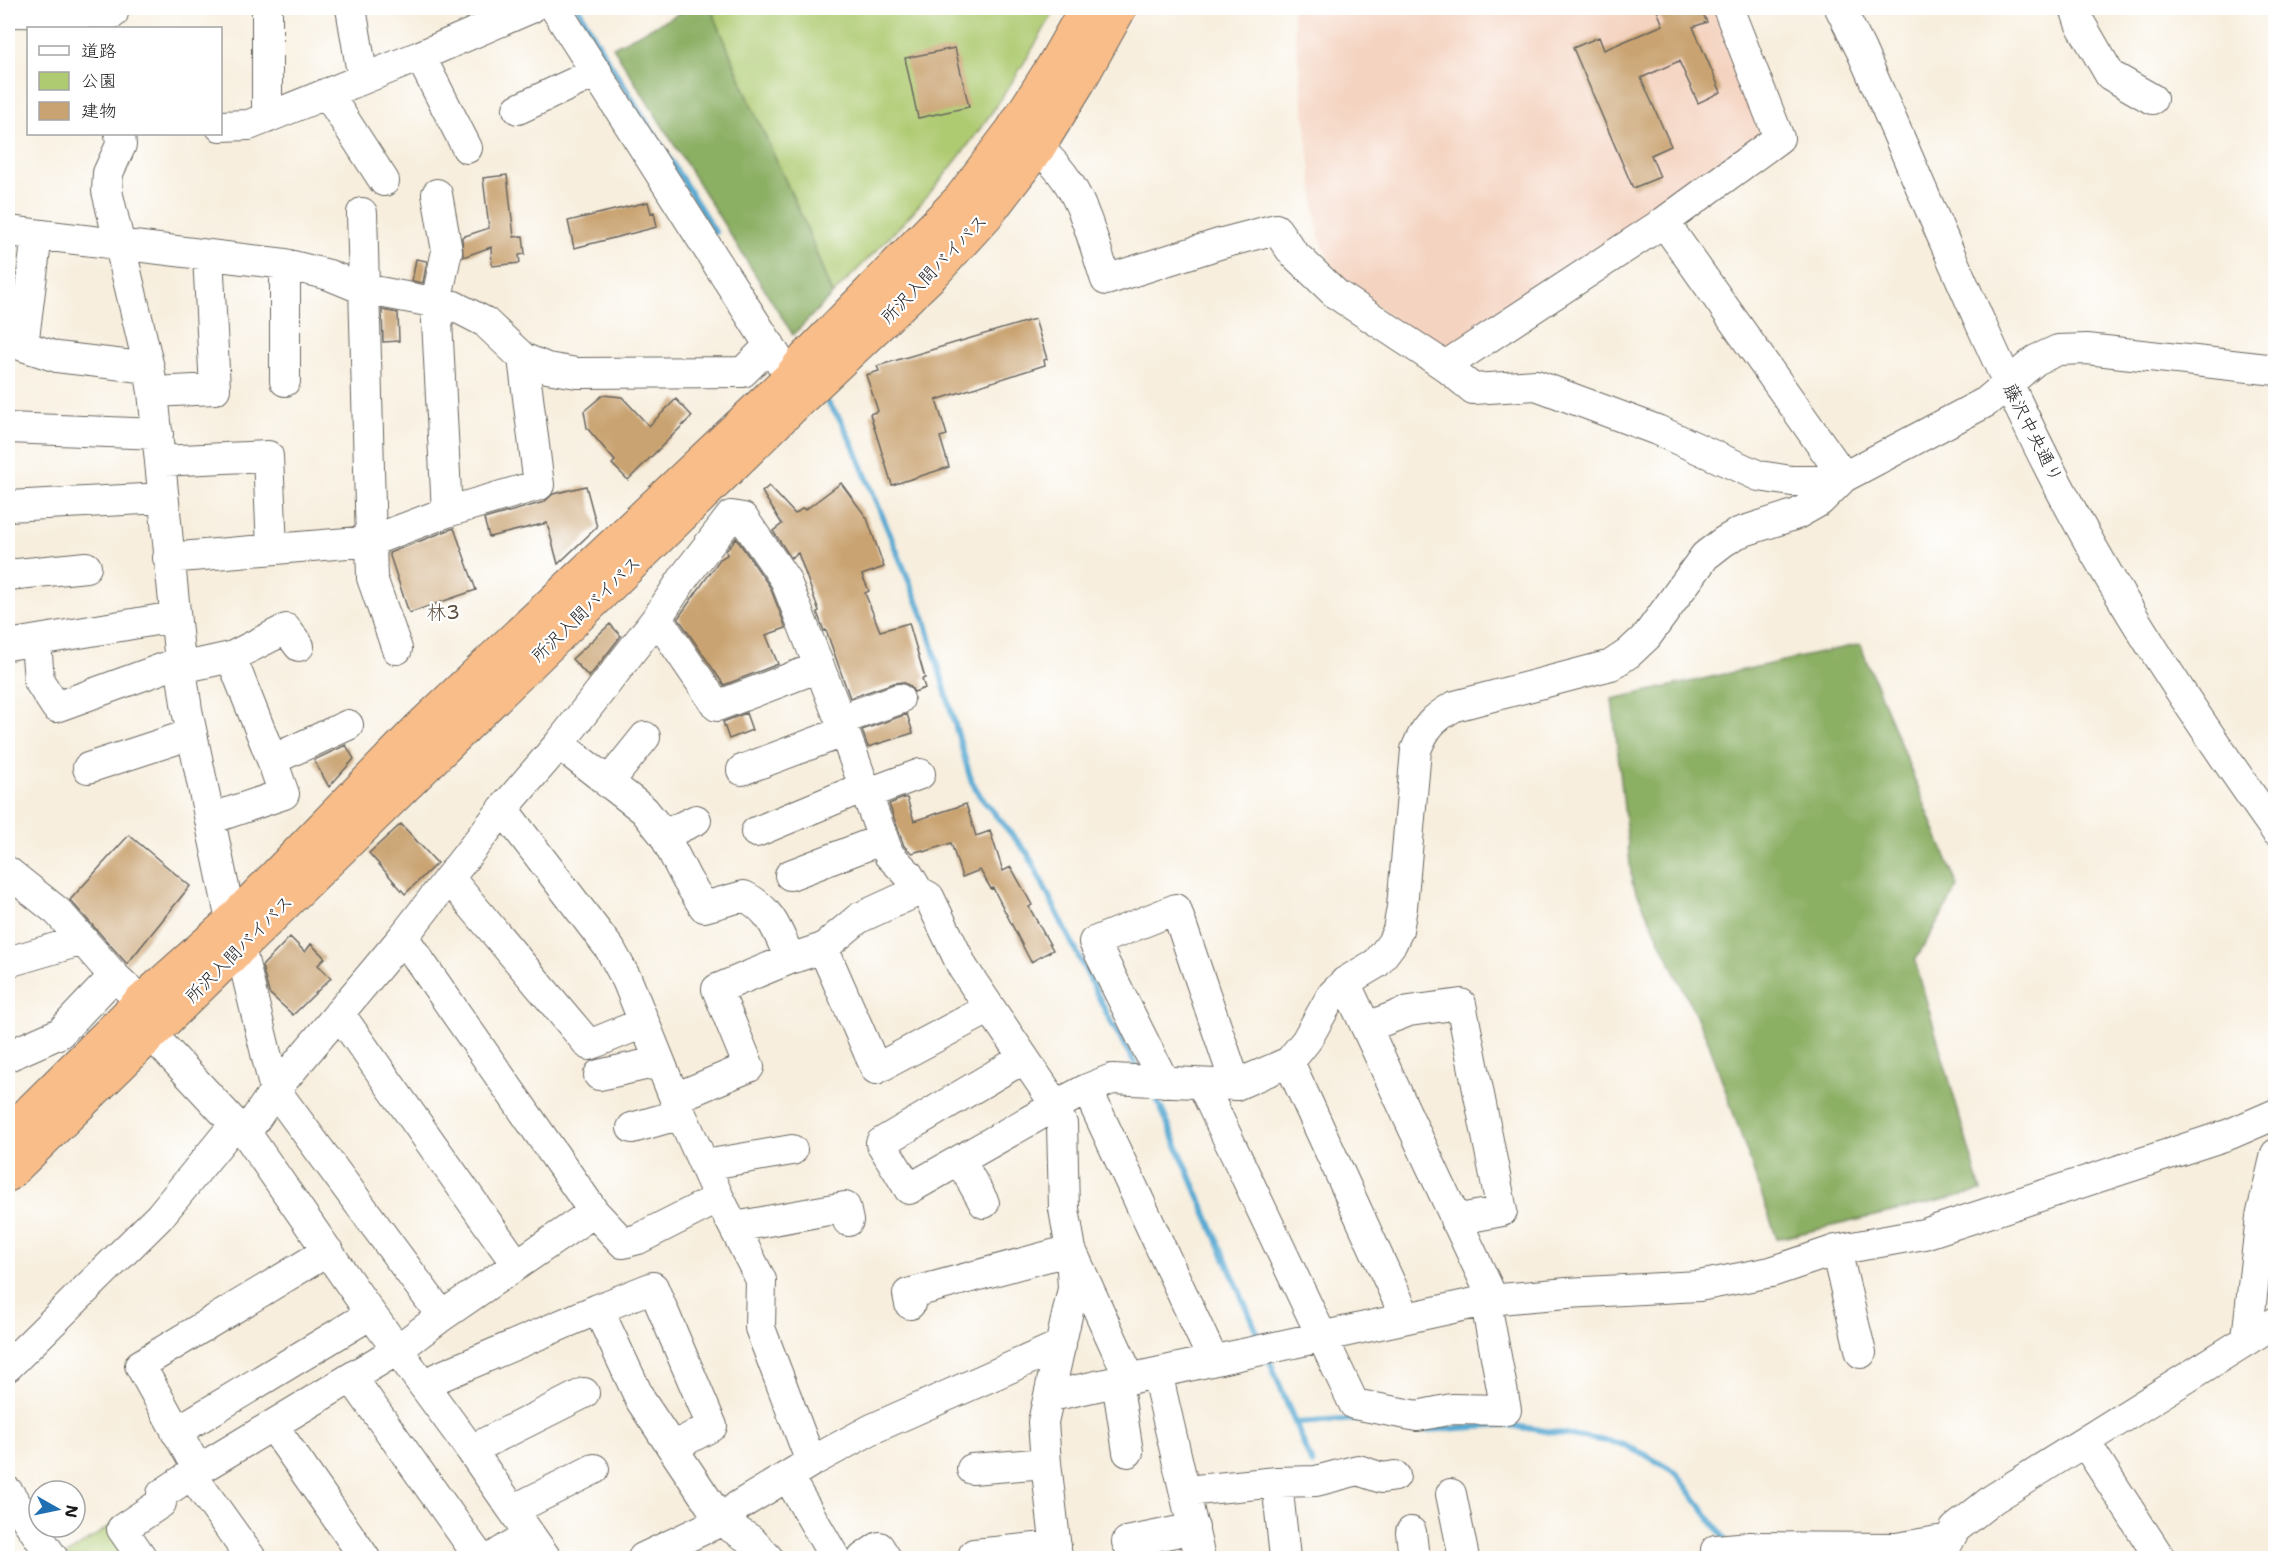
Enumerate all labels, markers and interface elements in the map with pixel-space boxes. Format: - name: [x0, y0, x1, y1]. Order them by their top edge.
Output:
- legend: [27, 27, 222, 135]
- text: 道路: [81, 39, 117, 63]
- text: 公園: [81, 69, 117, 93]
- text: 建物: [81, 99, 117, 123]
- street label: 所沢入間バイパス: [875, 209, 993, 329]
- street label: 藤沢中央通り: [1998, 379, 2068, 487]
- street label: 所沢入間バイパス: [526, 550, 646, 668]
- district label: 林3: [426, 599, 460, 625]
- street label: 所沢入間バイパス: [180, 890, 298, 1008]
- north arrow: [27, 1479, 87, 1539]
- text: N: [60, 1503, 83, 1519]

